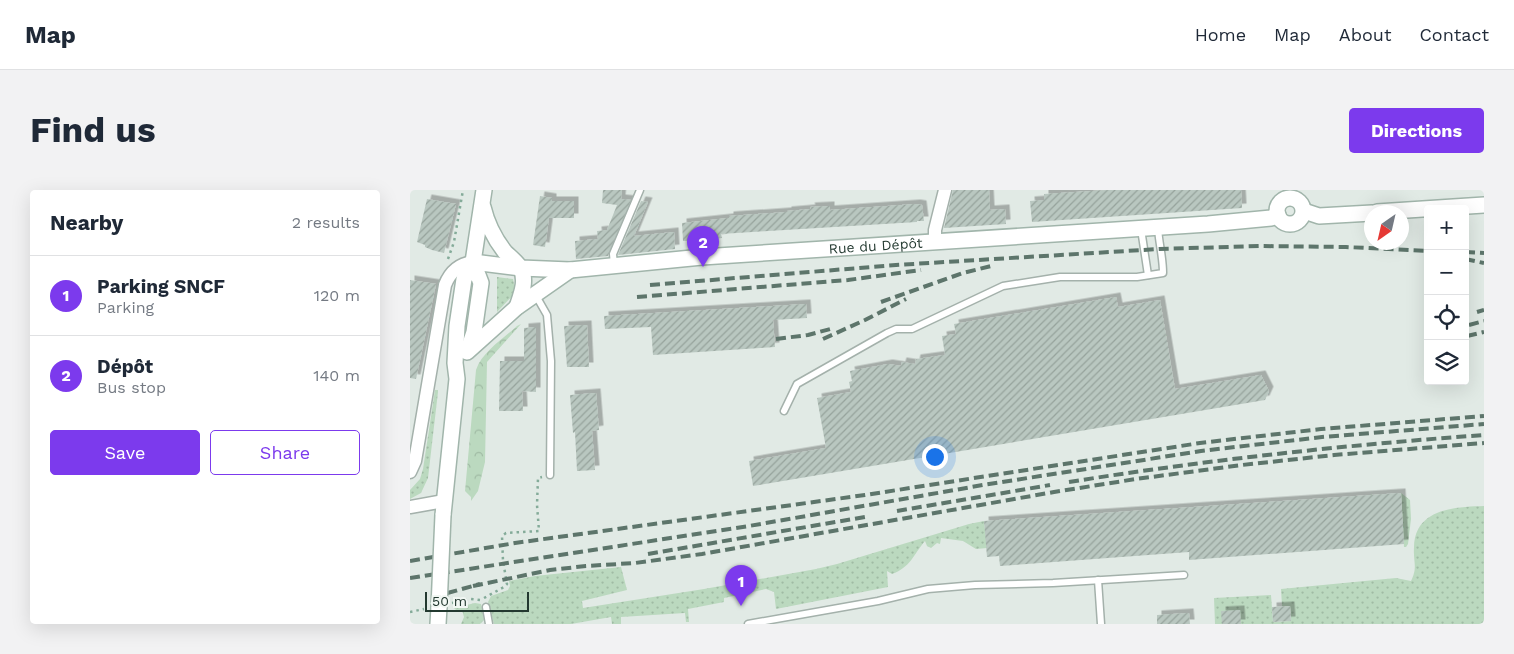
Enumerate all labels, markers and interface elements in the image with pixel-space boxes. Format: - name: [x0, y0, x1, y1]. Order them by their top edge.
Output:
- text: Map: [25, 21, 76, 49]
- text: Home: [1195, 24, 1246, 45]
- text: Map: [1274, 24, 1311, 45]
- text: About: [1339, 24, 1391, 45]
- text: Contact: [1419, 24, 1489, 45]
- button: Directions: [1349, 108, 1484, 153]
- text: Find us: [30, 109, 156, 151]
- north arrow: [1364, 205, 1409, 250]
- map controls: [1424, 205, 1469, 385]
- button: +: [1424, 205, 1469, 250]
- text: Nearby: [50, 210, 123, 235]
- text: 2 results: [292, 213, 360, 232]
- pin: 2: [687, 226, 719, 267]
- street label: Rue du Dépôt: [828, 235, 923, 257]
- button: −: [1424, 250, 1469, 295]
- text: Parking SNCF: [97, 275, 225, 298]
- text: 1: [63, 286, 69, 305]
- text: 120 m: [314, 286, 360, 305]
- button: locate: [1424, 295, 1469, 340]
- text: Parking: [97, 298, 154, 317]
- button: layers: [1424, 340, 1469, 385]
- text: Dépôt: [97, 355, 153, 378]
- text: 2: [61, 366, 71, 385]
- text: 140 m: [313, 366, 360, 385]
- text: Bus stop: [97, 378, 166, 397]
- button: Save: [50, 430, 200, 475]
- button: Share: [210, 430, 360, 475]
- your location: [922, 444, 948, 470]
- pin: 1: [725, 565, 757, 606]
- scale bar: [425, 589, 529, 612]
- text: 50 m: [432, 593, 467, 609]

